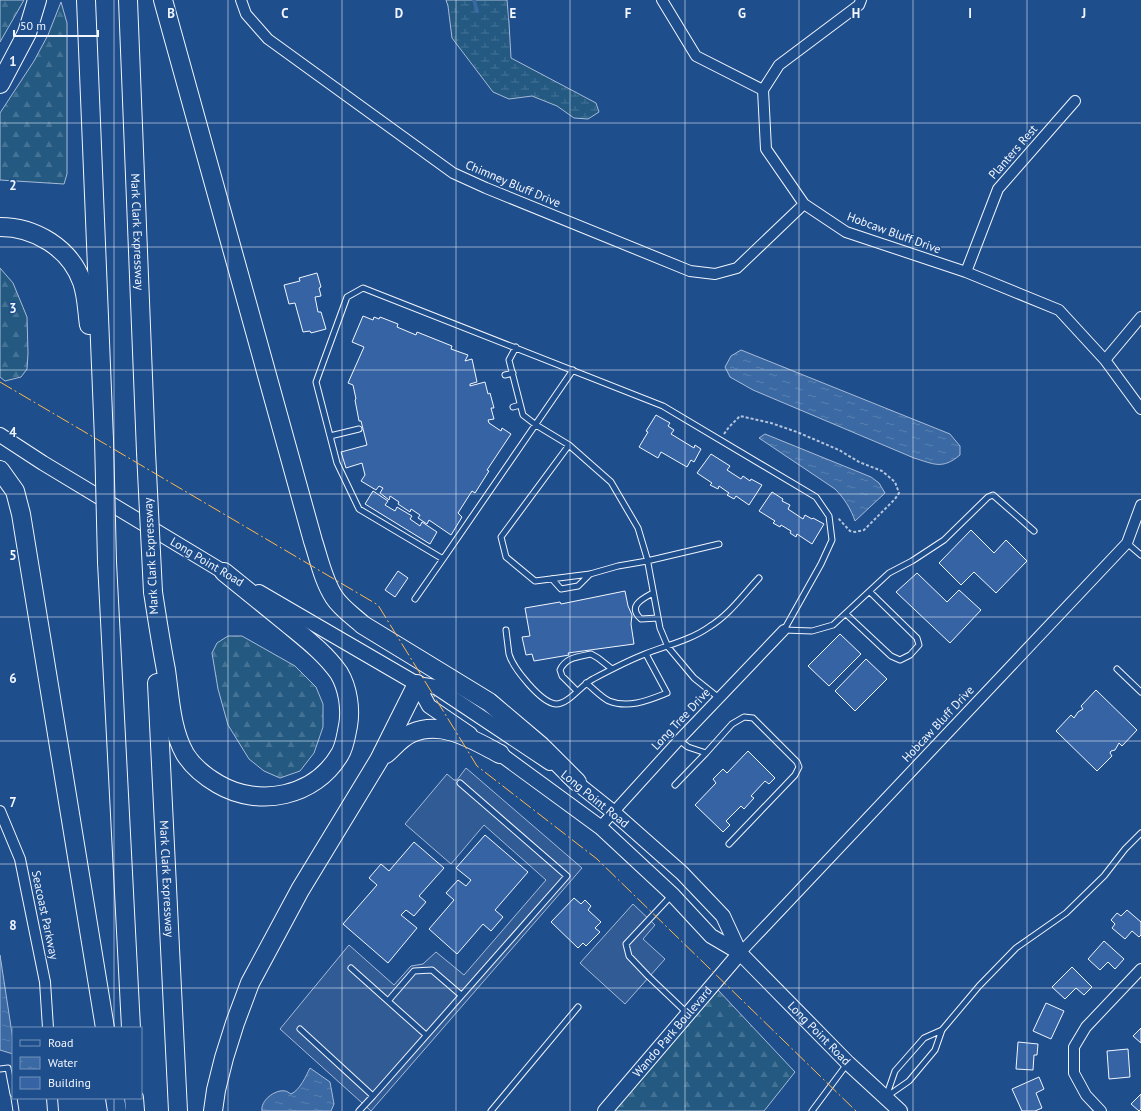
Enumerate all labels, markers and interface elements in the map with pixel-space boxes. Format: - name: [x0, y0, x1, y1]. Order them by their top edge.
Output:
- text: B: [167, 5, 175, 22]
- text: C: [281, 5, 289, 22]
- text: D: [395, 5, 403, 22]
- text: E: [510, 5, 517, 22]
- text: F: [625, 5, 632, 22]
- text: G: [738, 5, 746, 22]
- text: H: [852, 5, 860, 22]
- text: I: [968, 5, 972, 22]
- text: J: [1081, 5, 1086, 22]
- scale bar: [14, 12, 98, 38]
- text: 50 m: [20, 18, 46, 33]
- text: 1: [9, 53, 17, 70]
- street label: Planters Rest: [985, 122, 1040, 182]
- street label: Chimney Bluff Drive: [463, 157, 563, 210]
- street label: Mark Clark Expressway: [128, 173, 148, 291]
- text: 2: [9, 177, 17, 194]
- street label: Hobcaw Bluff Drive: [845, 209, 943, 256]
- text: 3: [9, 300, 17, 317]
- text: 4: [9, 424, 17, 441]
- street label: Mark Clark Expressway: [140, 497, 161, 615]
- street label: Long Point Road: [168, 534, 247, 589]
- text: 5: [9, 547, 17, 564]
- text: 6: [9, 670, 17, 687]
- street label: Hobcaw Bluff Drive: [898, 682, 977, 765]
- street label: Long Tree Drive: [648, 685, 713, 753]
- street label: Long Point Road: [558, 767, 632, 831]
- text: 7: [9, 794, 17, 811]
- street label: Mark Clark Expressway: [157, 820, 177, 938]
- street label: Seacoast Parkway: [29, 869, 62, 961]
- text: 8: [9, 917, 17, 934]
- street label: Wando Park Boulevard: [629, 983, 715, 1080]
- street label: Long Point Road: [785, 998, 854, 1068]
- legend: [12, 1027, 142, 1099]
- text: Road: [48, 1035, 73, 1050]
- text: Water: [48, 1055, 78, 1070]
- text: Building: [48, 1075, 91, 1090]

